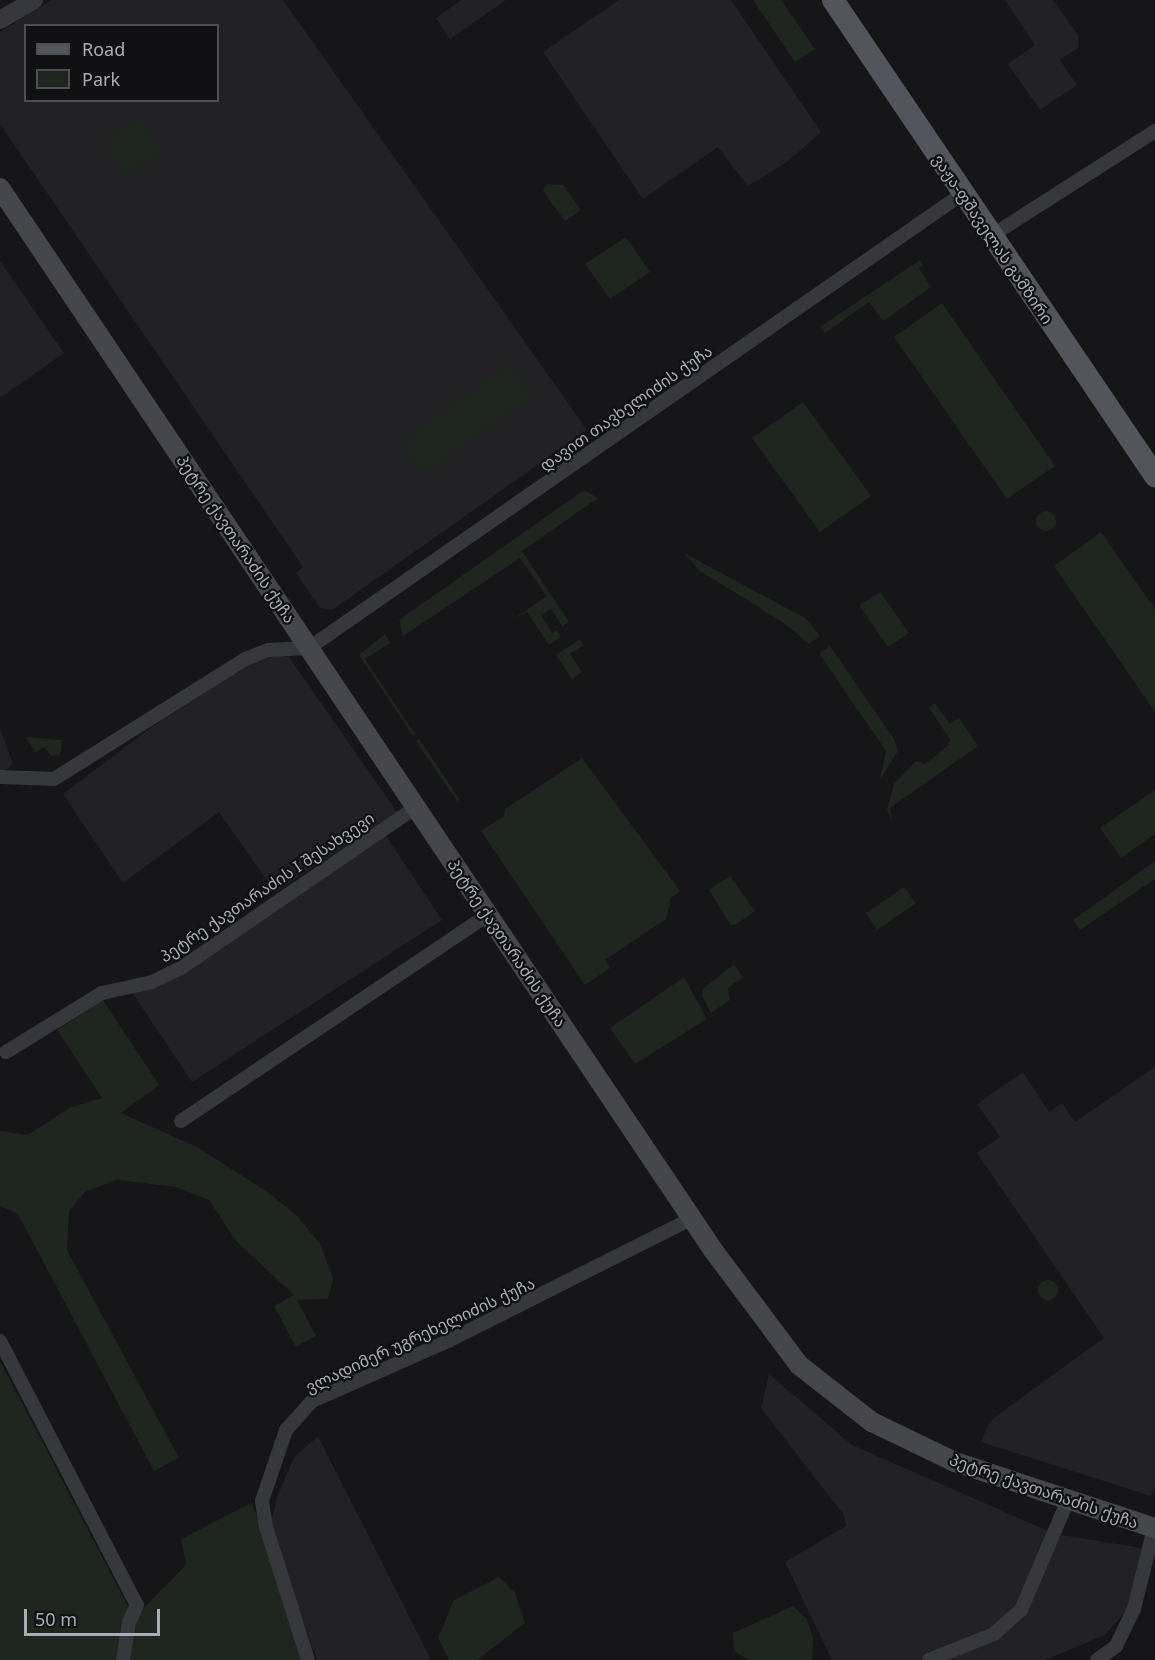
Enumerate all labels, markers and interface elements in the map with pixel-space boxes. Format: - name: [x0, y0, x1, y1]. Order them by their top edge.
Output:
- legend: [24, 24, 219, 102]
- text: Road: [82, 37, 125, 61]
- text: Park: [82, 67, 120, 91]
- street label: ვაჟა-ფშაველას გამზირი: [929, 150, 1057, 328]
- street label: დავით თავხელიძის ქუჩა: [536, 341, 716, 475]
- street label: პეტრე ქავთარაძის ქუჩა: [173, 451, 299, 627]
- street label: პეტრე ქავთარაძის I შესახვევი: [156, 808, 378, 966]
- street label: პეტრე ქავთარაძის ქუჩა: [444, 855, 570, 1031]
- street label: ვლადიმერ უგრეხელიძის ქუჩა: [302, 1273, 538, 1397]
- street label: პეტრე ქავთარაძის ქუჩა: [947, 1450, 1141, 1532]
- scale bar: [27, 1597, 164, 1635]
- text: 50 m: [35, 1607, 77, 1631]

